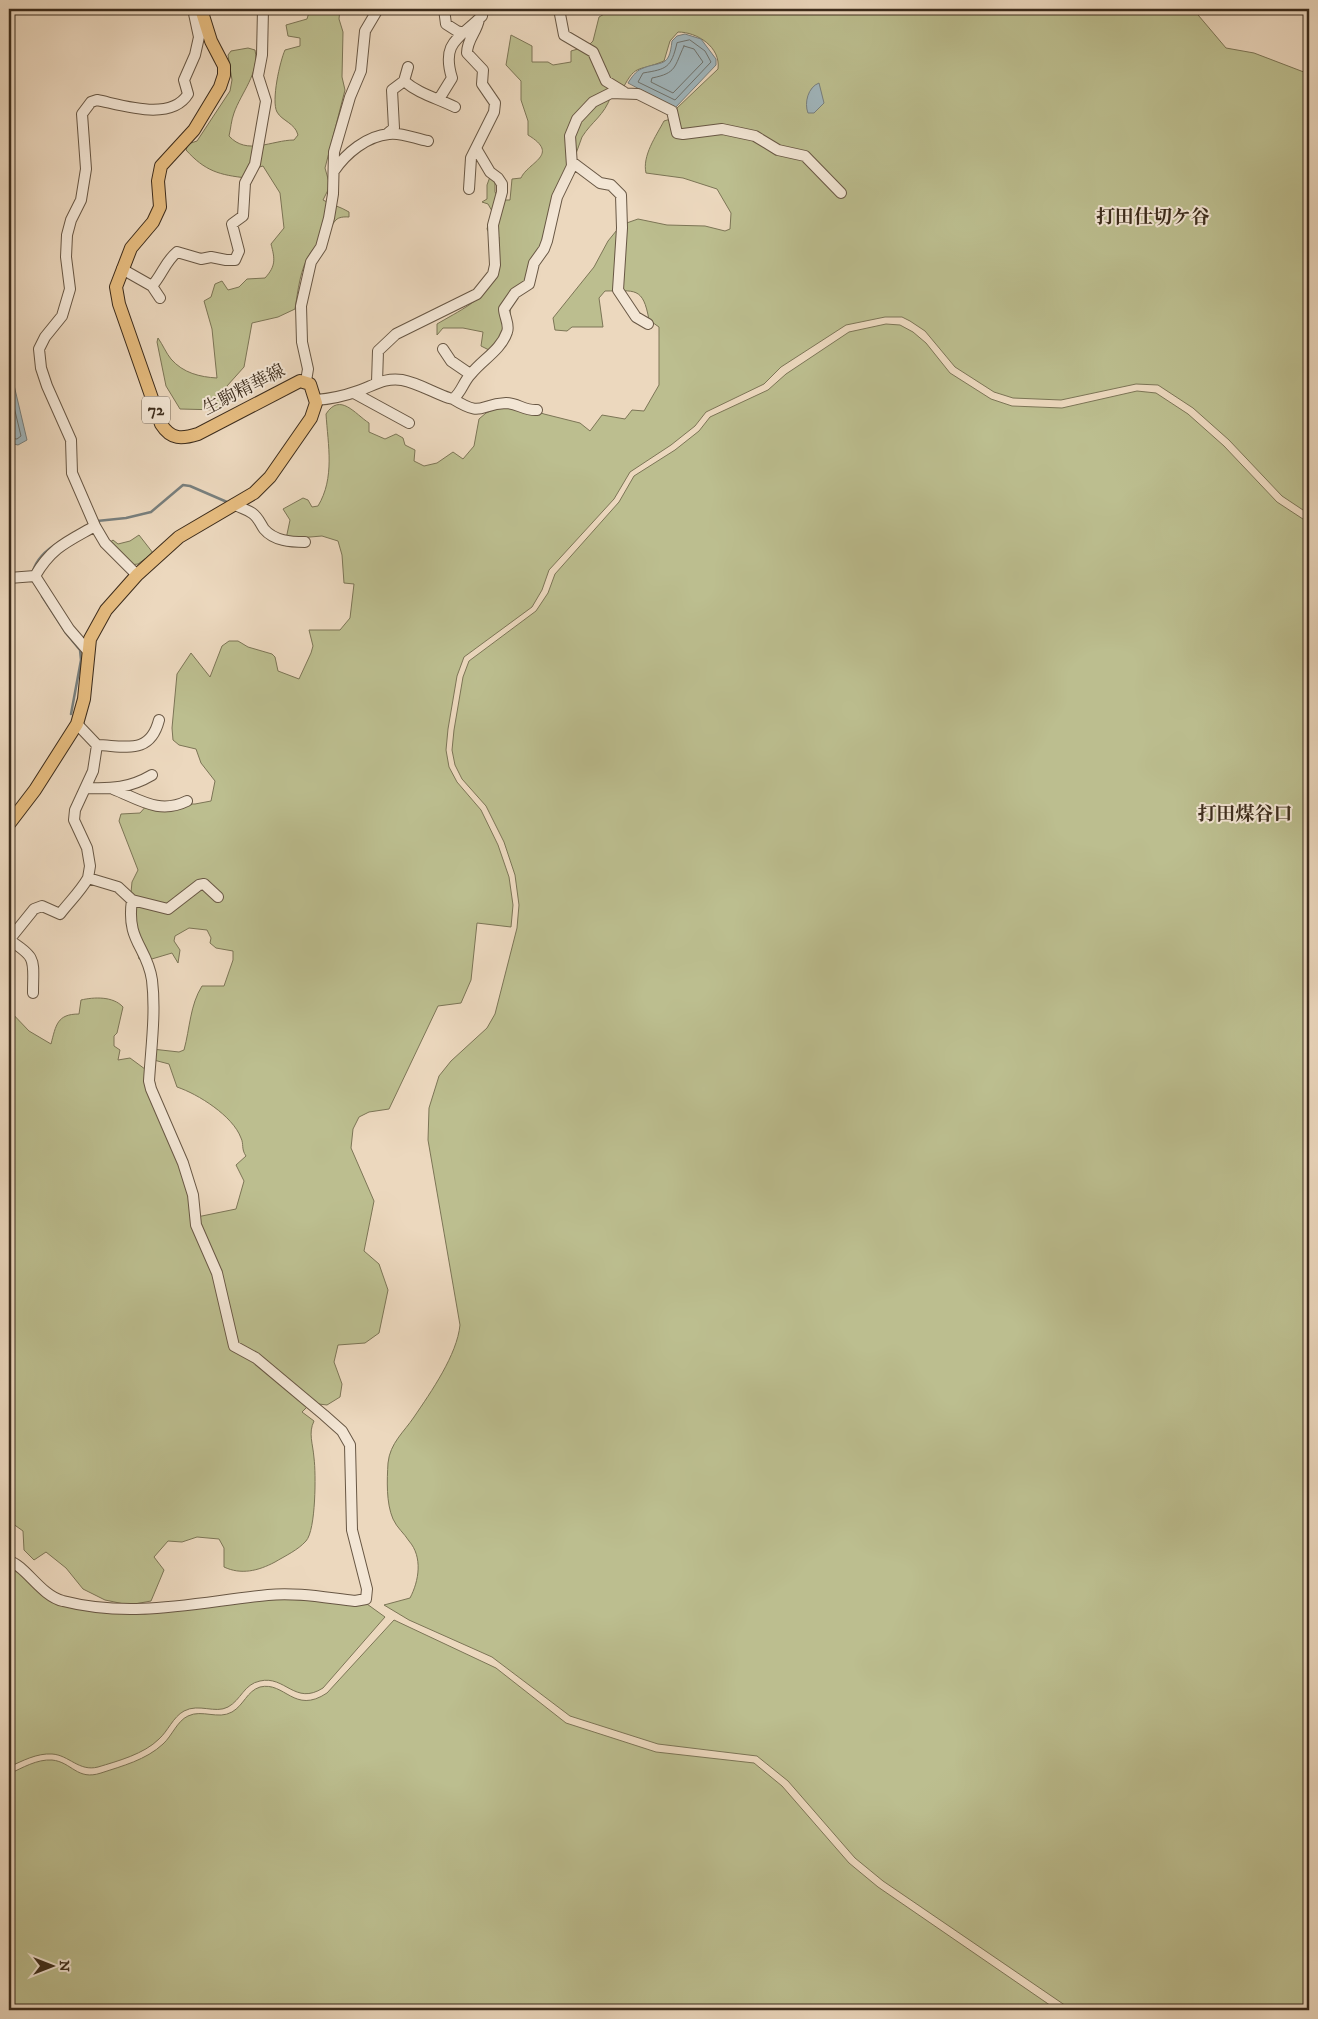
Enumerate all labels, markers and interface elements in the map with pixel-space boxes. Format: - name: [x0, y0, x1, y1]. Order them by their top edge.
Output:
- district label: 打田仕切ケ谷: [1096, 206, 1210, 229]
- street label: 生駒精華線: [199, 360, 289, 420]
- road number: 72: [142, 396, 170, 424]
- district label: 打田煤谷口: [1197, 803, 1293, 826]
- north arrow: [28, 1942, 78, 1992]
- text: N: [55, 1960, 73, 1972]

